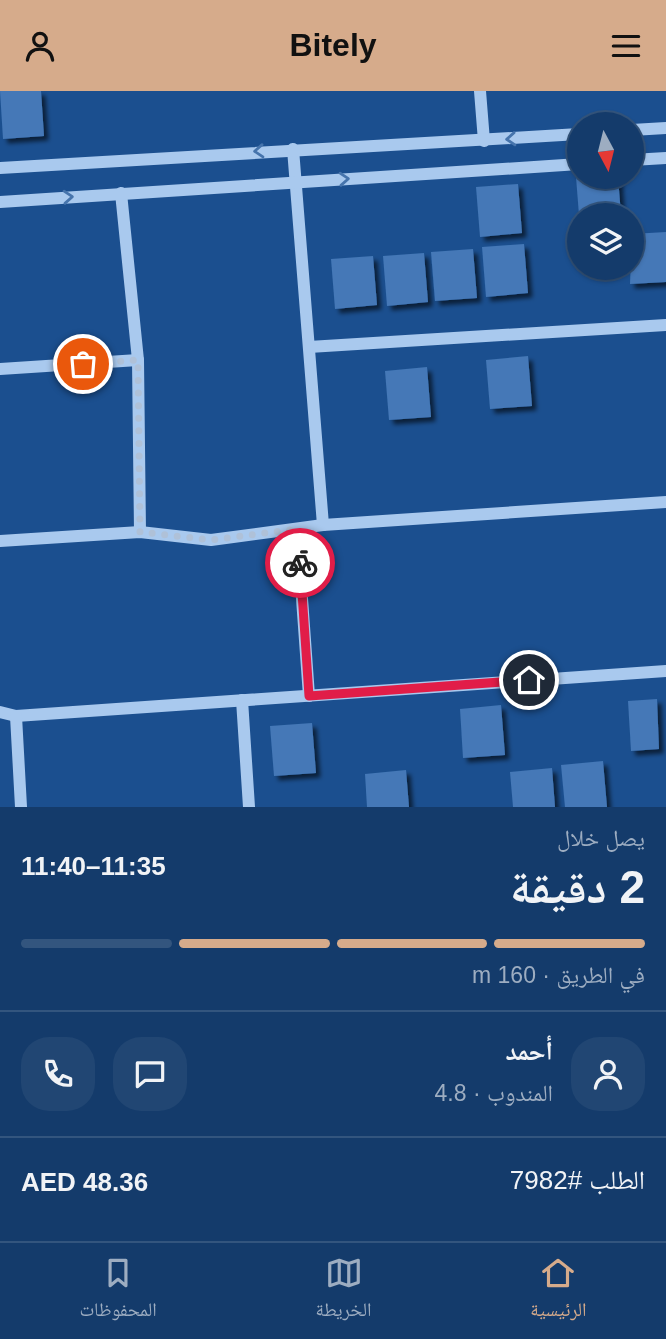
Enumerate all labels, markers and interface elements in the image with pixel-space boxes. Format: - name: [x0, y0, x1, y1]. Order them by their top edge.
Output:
- icon: person: [21, 27, 59, 65]
- text: Bitely: [289, 27, 377, 63]
- icon: menu: [607, 27, 645, 65]
- north arrow: [567, 112, 644, 189]
- map controls: [567, 112, 644, 280]
- one-way arrow: [505, 131, 516, 146]
- one-way arrow: [254, 143, 265, 158]
- one-way arrow: [339, 171, 350, 186]
- one-way arrow: [63, 190, 74, 205]
- button: layers: [567, 203, 644, 280]
- pin: [53, 334, 113, 394]
- icon: bag: [64, 345, 102, 383]
- courier: [265, 528, 335, 598]
- icon: bike: [281, 544, 319, 582]
- pin: [499, 650, 559, 710]
- icon: home: [510, 661, 548, 699]
- text: يصل خلال: [557, 825, 645, 851]
- text: 11:35–11:40: [21, 851, 166, 881]
- text: 2 دقيقة: [510, 861, 645, 913]
- text: في الطريق · 160 m: [472, 962, 645, 988]
- text: أحمد: [505, 1036, 553, 1066]
- button: phone: [21, 1037, 95, 1111]
- button: chat: [113, 1037, 187, 1111]
- button: person: [571, 1037, 645, 1111]
- text: المندوب · 4.8: [435, 1080, 553, 1106]
- text: الطلب #7982: [510, 1165, 645, 1195]
- text: AED 48.36: [21, 1167, 148, 1197]
- tab: المحفوظات: [79, 1254, 157, 1328]
- tab: الخريطة: [316, 1254, 371, 1328]
- tab: الرئيسية: [530, 1254, 587, 1328]

